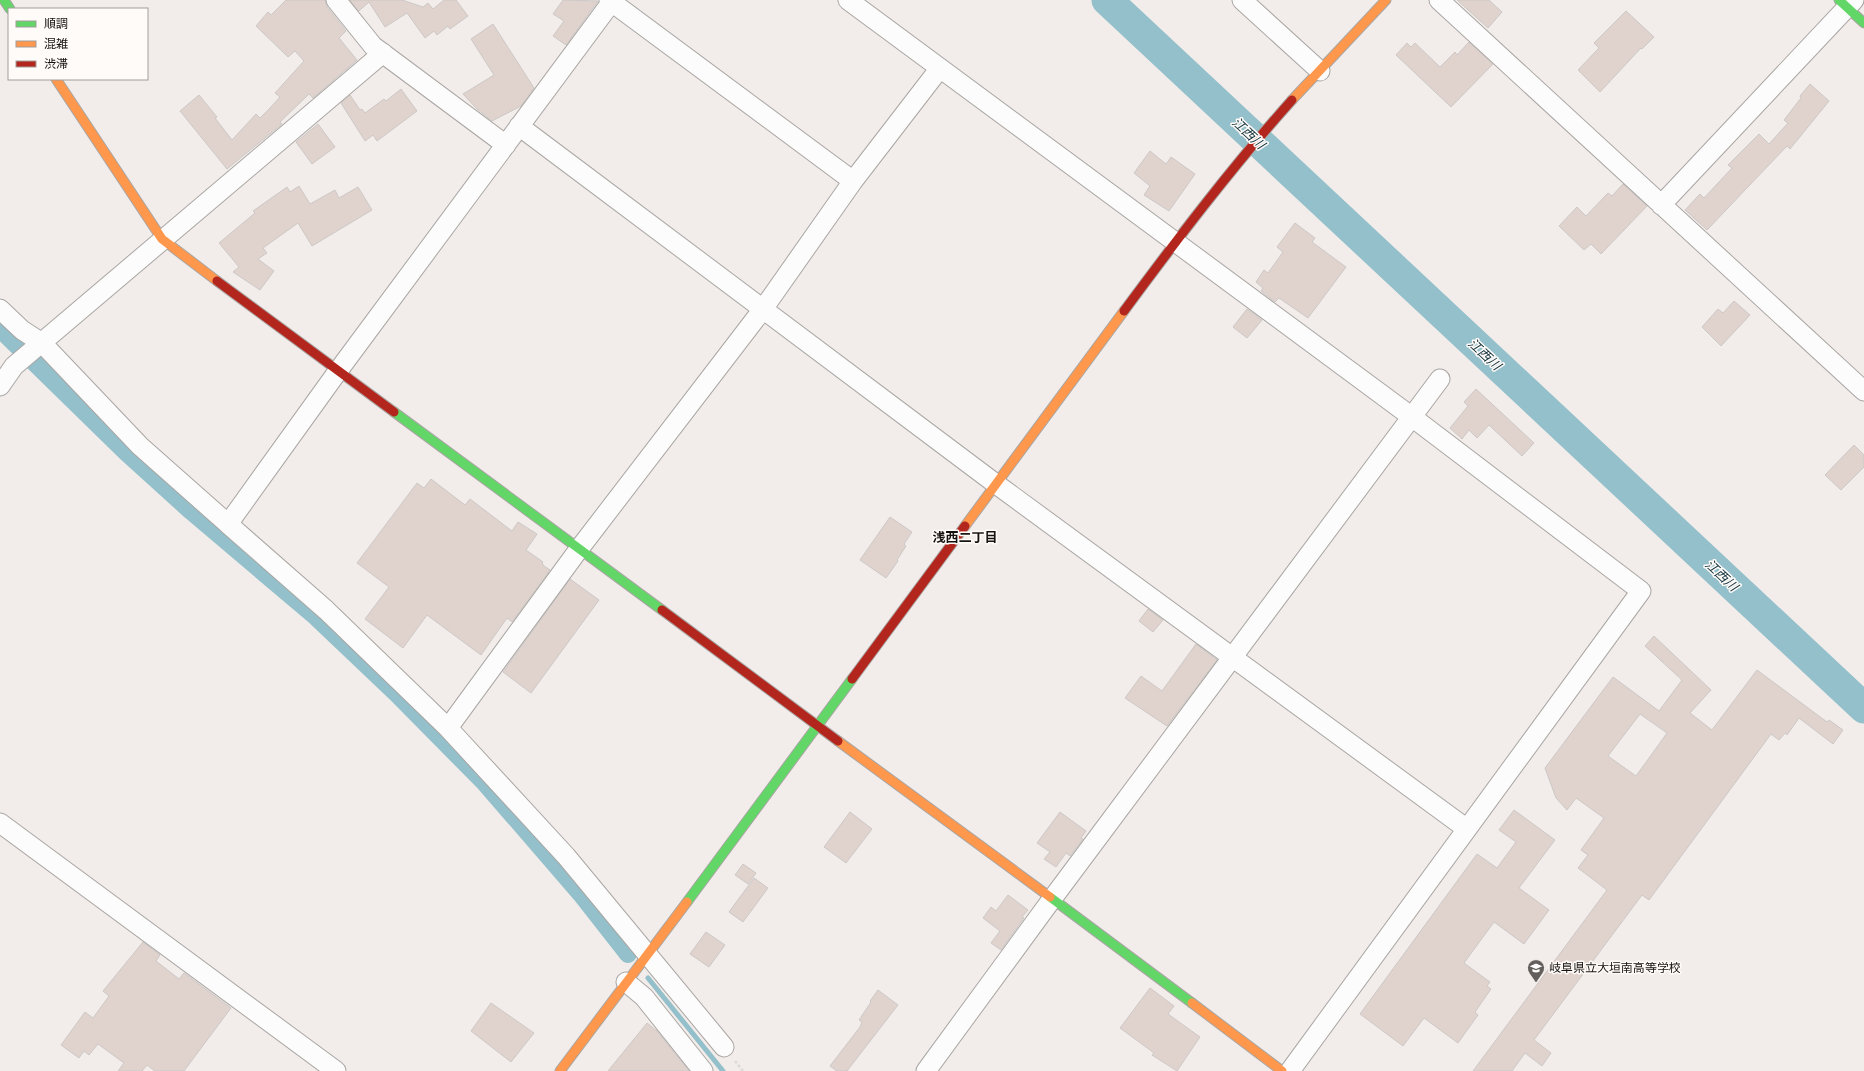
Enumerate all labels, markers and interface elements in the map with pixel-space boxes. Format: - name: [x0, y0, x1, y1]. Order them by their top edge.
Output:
- legend: [8, 8, 148, 80]
- text: 順調: [44, 17, 68, 31]
- text: 混雑: [44, 37, 68, 51]
- text: 渋滞: [44, 57, 68, 71]
- water label: 江西川: [1229, 115, 1269, 154]
- water label: 江西川: [1465, 336, 1505, 375]
- district label: 浅西二丁目: [932, 530, 998, 545]
- water label: 江西川: [1702, 557, 1742, 596]
- school or university icon: 岐阜県立大垣南高等学校: [1526, 958, 1546, 983]
- place label: 岐阜県立大垣南高等学校: [1549, 961, 1681, 975]

